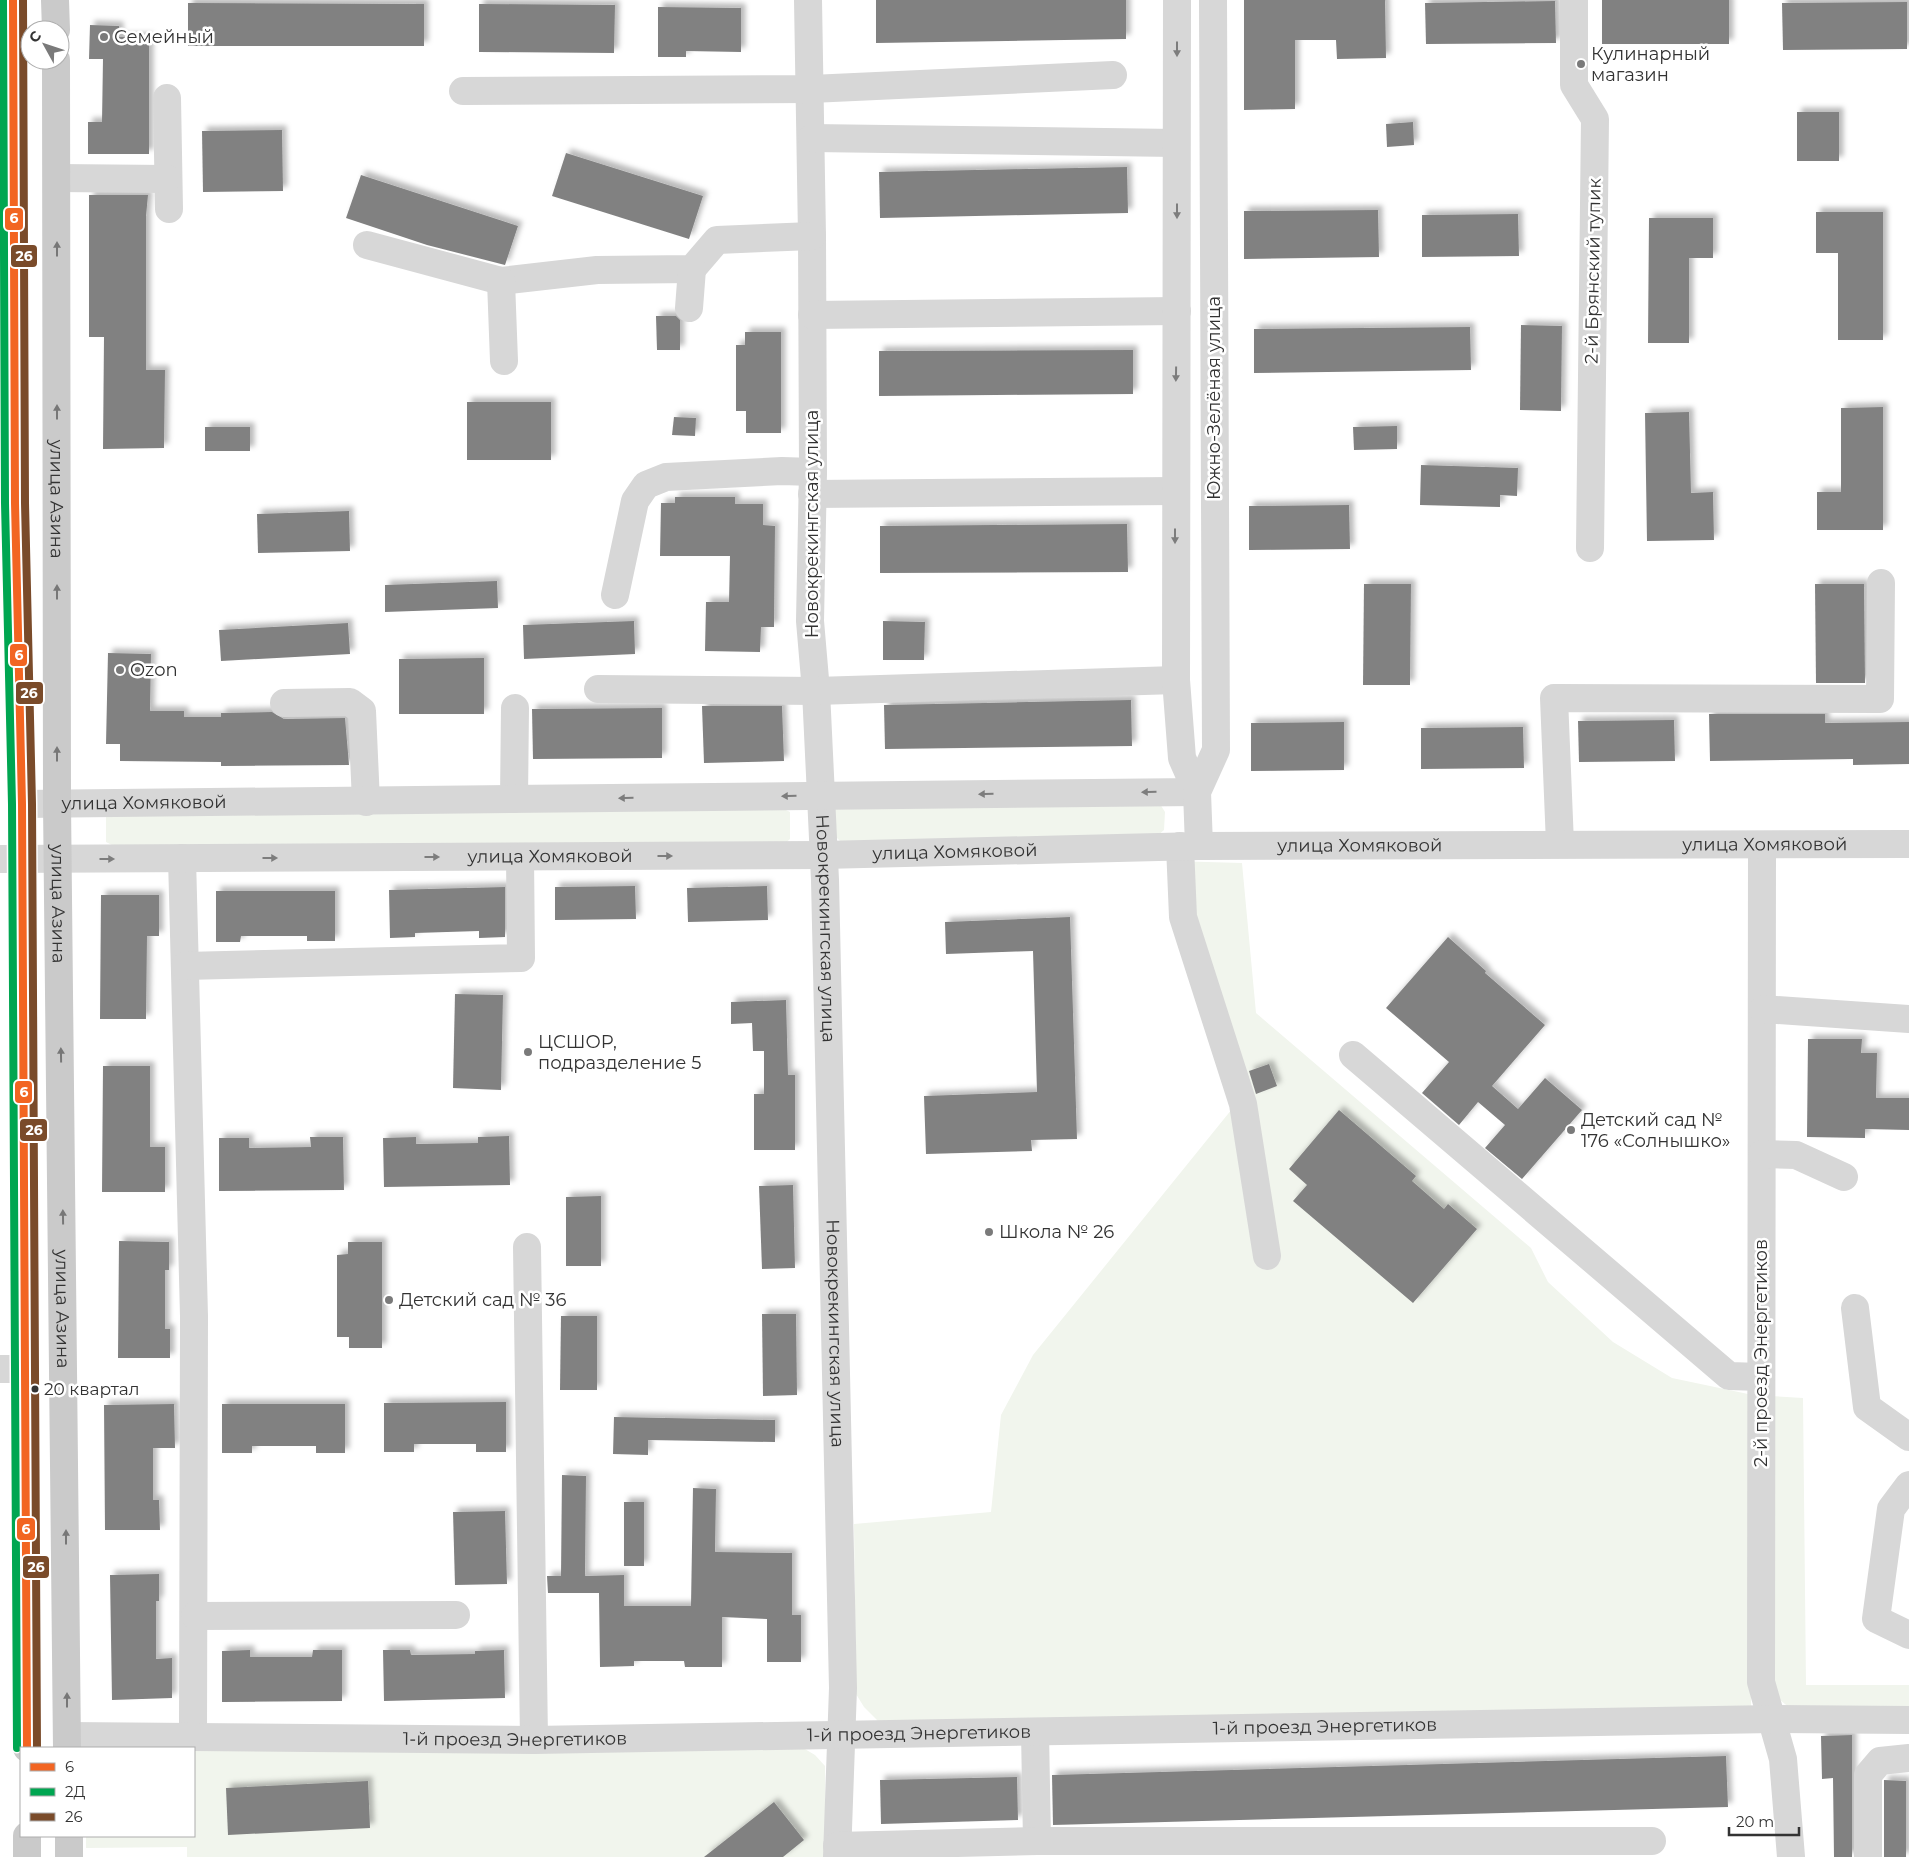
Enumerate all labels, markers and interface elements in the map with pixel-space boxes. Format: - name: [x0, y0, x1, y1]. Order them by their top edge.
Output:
- north arrow: [20, 20, 70, 70]
- place label: Семейный: [114, 26, 214, 48]
- text: С: [25, 27, 45, 46]
- marker: Семейный: [98, 31, 110, 43]
- one-way arrow: [1173, 41, 1181, 57]
- place label: Кулинарный магазин: [1591, 43, 1710, 86]
- marker: Кулинарный магазин: [1575, 58, 1587, 70]
- street label: 2-й Брянский тупик: [1580, 177, 1606, 364]
- one-way arrow: [1173, 203, 1181, 219]
- line badge: 6: [4, 207, 24, 231]
- text: 6: [10, 209, 19, 227]
- one-way arrow: [53, 241, 61, 257]
- line badge: 26: [10, 244, 38, 268]
- text: 26: [15, 247, 33, 265]
- street label: Южно-Зелёная улица: [1203, 296, 1225, 500]
- one-way arrow: [1172, 366, 1180, 382]
- one-way arrow: [53, 404, 61, 420]
- street label: Новокрекингская улица: [801, 410, 823, 638]
- street label: улица Азина: [46, 438, 68, 559]
- one-way arrow: [1171, 528, 1179, 544]
- one-way arrow: [53, 584, 61, 600]
- line badge: 6: [9, 643, 28, 667]
- text: 6: [15, 646, 24, 664]
- place label: Ozon: [130, 659, 178, 681]
- marker: Ozon: [114, 664, 126, 676]
- line badge: 26: [15, 681, 44, 705]
- text: 26: [20, 684, 38, 702]
- one-way arrow: [53, 746, 61, 762]
- one-way arrow: [1140, 789, 1156, 797]
- one-way arrow: [978, 790, 994, 798]
- street label: улица Хомяковой: [60, 791, 227, 815]
- one-way arrow: [780, 792, 796, 800]
- one-way arrow: [618, 794, 634, 802]
- street label: Новокрекингская улица: [811, 814, 840, 1043]
- street label: улица Хомяковой: [1681, 833, 1847, 856]
- street label: улица Хомяковой: [1276, 834, 1442, 857]
- street label: улица Хомяковой: [871, 839, 1038, 865]
- street label: улица Азина: [46, 843, 70, 964]
- street label: улица Хомяковой: [466, 845, 633, 868]
- one-way arrow: [657, 852, 673, 860]
- one-way arrow: [424, 853, 440, 861]
- one-way arrow: [262, 854, 278, 862]
- one-way arrow: [100, 855, 116, 863]
- place label: ЦСШОР, подразделение 5: [538, 1031, 701, 1074]
- one-way arrow: [57, 1046, 65, 1062]
- marker: ЦСШОР, подразделение 5: [522, 1046, 534, 1058]
- line badge: 6: [14, 1080, 33, 1104]
- text: 6: [20, 1083, 29, 1101]
- place label: Детский сад № 176 «Солнышко»: [1581, 1109, 1730, 1152]
- line badge: 26: [19, 1118, 48, 1142]
- text: 26: [25, 1121, 43, 1139]
- marker: Детский сад № 176 «Солнышко»: [1565, 1124, 1577, 1136]
- one-way arrow: [59, 1209, 67, 1225]
- street label: Новокрекингская улица: [822, 1219, 849, 1448]
- place label: Школа № 26: [999, 1221, 1114, 1243]
- marker: Школа № 26: [983, 1226, 995, 1238]
- street label: 2-й проезд Энергетиков: [1750, 1239, 1772, 1467]
- street label: улица Азина: [51, 1248, 74, 1369]
- place label: Детский сад № 36: [399, 1289, 566, 1311]
- marker: Детский сад № 36: [383, 1294, 395, 1306]
- place label: 20 квартал: [44, 1379, 139, 1399]
- marker: 20 квартал: [30, 1384, 40, 1394]
- line badge: 6: [16, 1517, 36, 1541]
- text: 6: [22, 1520, 31, 1538]
- one-way arrow: [62, 1529, 70, 1545]
- line badge: 26: [22, 1555, 50, 1579]
- text: 26: [27, 1558, 45, 1576]
- one-way arrow: [63, 1691, 71, 1707]
- street label: 1-й проезд Энергетиков: [1213, 1714, 1437, 1739]
- street label: 1-й проезд Энергетиков: [807, 1721, 1031, 1746]
- street label: 1-й проезд Энергетиков: [403, 1727, 627, 1751]
- legend: [20, 1747, 195, 1837]
- text: 6: [65, 1757, 74, 1776]
- text: 2Д: [65, 1782, 86, 1801]
- scale bar: [1729, 1804, 1799, 1836]
- text: 26: [65, 1807, 83, 1826]
- text: 20 m: [1736, 1812, 1774, 1831]

